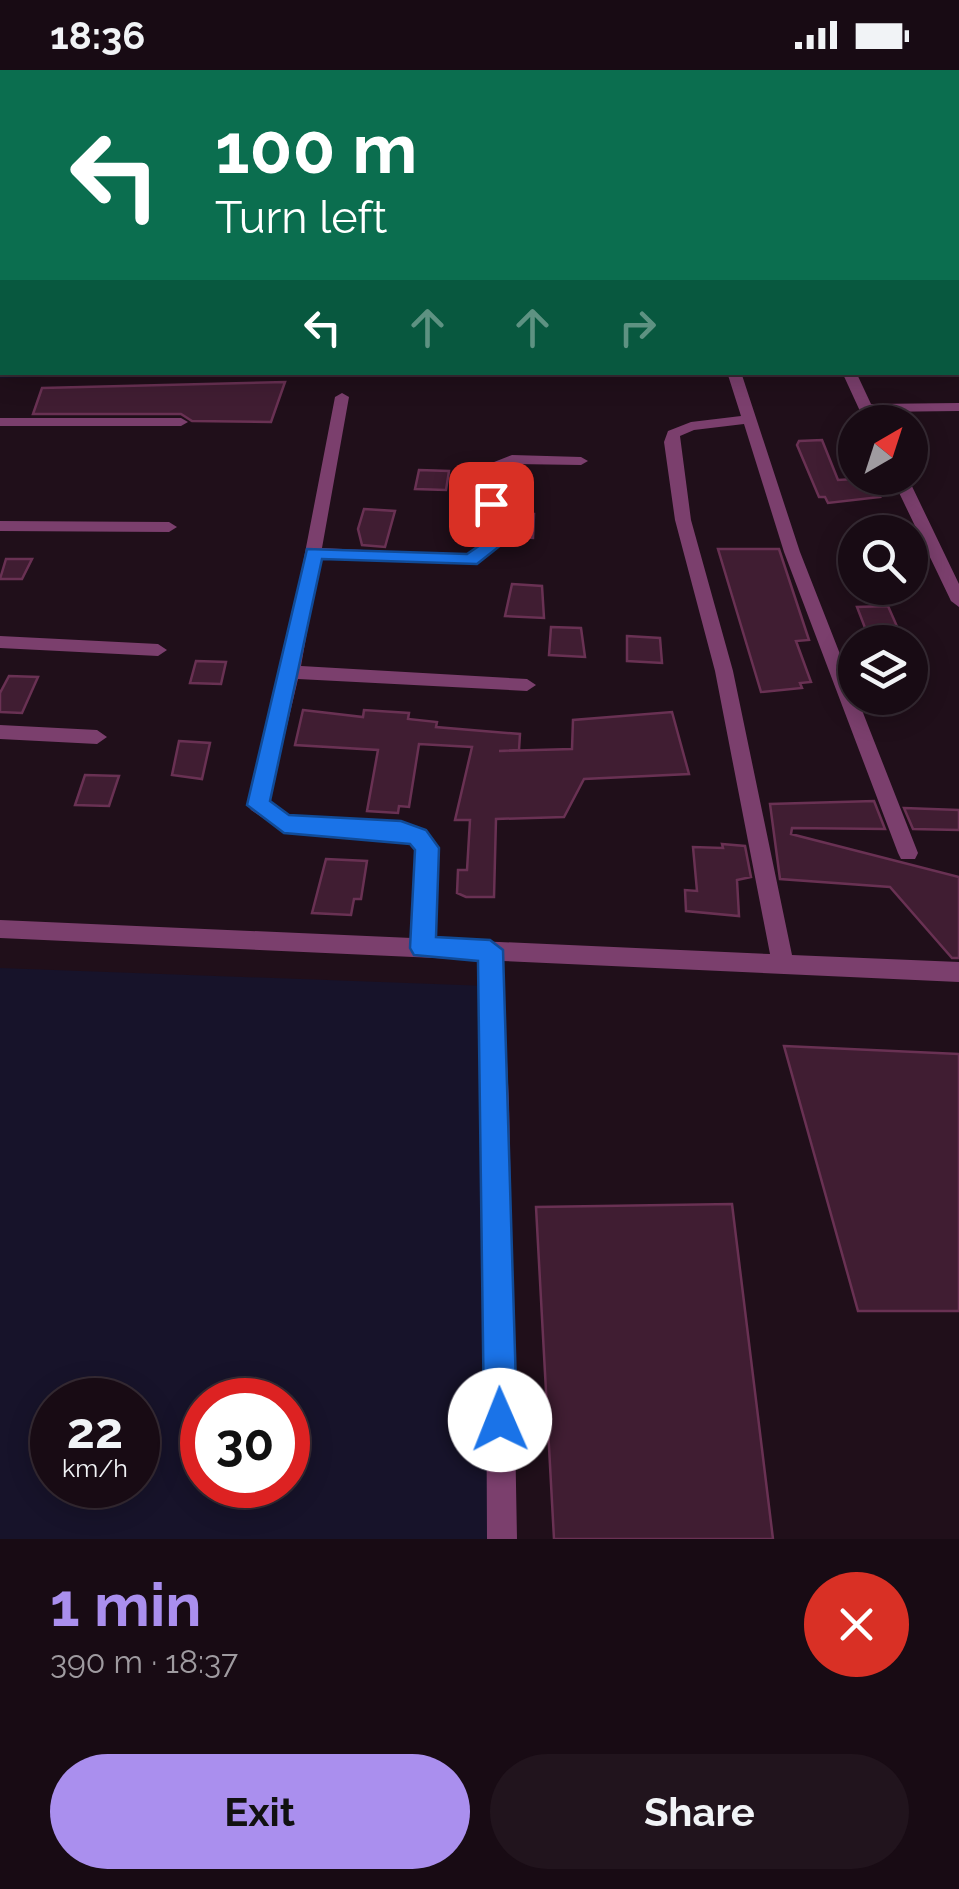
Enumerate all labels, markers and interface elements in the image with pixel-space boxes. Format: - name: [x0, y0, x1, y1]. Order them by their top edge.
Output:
- text: 18:36: [50, 13, 145, 58]
- text: 100 m: [215, 107, 418, 189]
- icon: left: [50, 110, 180, 240]
- text: Turn left: [215, 191, 387, 244]
- icon: left: [295, 300, 350, 355]
- icon: ahead: [400, 300, 455, 355]
- icon: ahead: [505, 300, 560, 355]
- icon: right: [610, 300, 665, 355]
- north arrow: [838, 405, 928, 495]
- map controls: [838, 405, 928, 715]
- pin: [449, 462, 534, 547]
- icon: arrive: [464, 477, 519, 532]
- button: search: [838, 515, 928, 605]
- button: layers: [838, 625, 928, 715]
- position arrow: [448, 1368, 552, 1472]
- speed limit sign: 30: [180, 1378, 310, 1508]
- text: 22: [67, 1401, 123, 1460]
- text: km/h: [62, 1453, 128, 1483]
- text: 1 min: [50, 1570, 201, 1640]
- button: close: [804, 1572, 909, 1677]
- text: 390 m · 18:37: [50, 1643, 238, 1680]
- button: Exit: [50, 1754, 470, 1869]
- button: Share: [490, 1754, 909, 1869]

